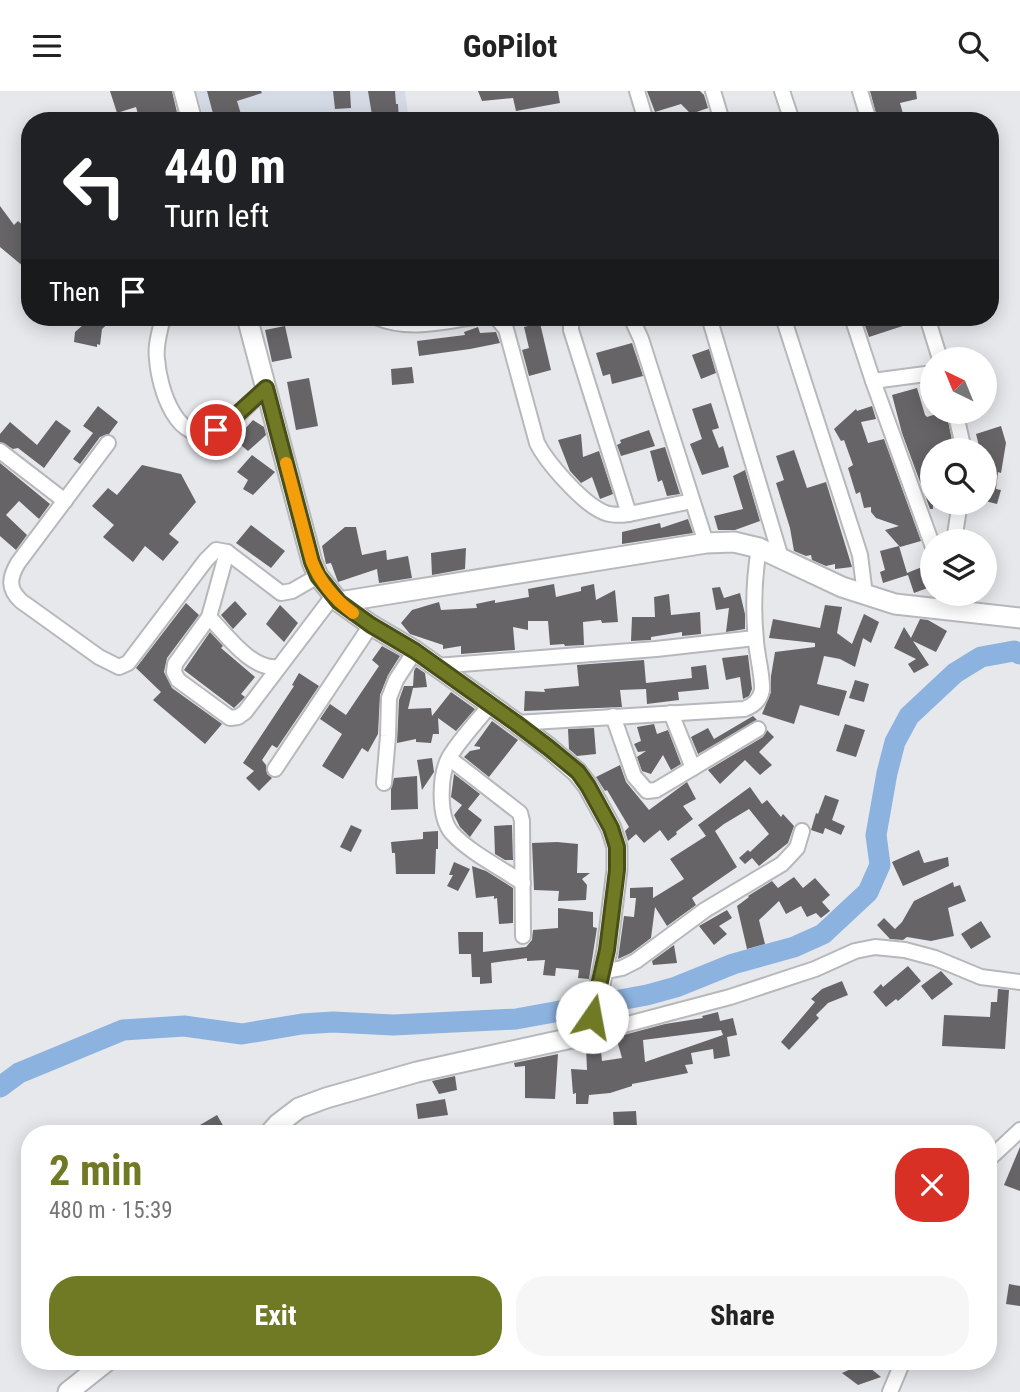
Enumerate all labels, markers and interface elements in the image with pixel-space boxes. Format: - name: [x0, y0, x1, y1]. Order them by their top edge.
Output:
- icon: menu: [28, 27, 66, 65]
- text: GoPilot: [463, 27, 557, 65]
- icon: search: [954, 27, 992, 65]
- text: 440 m: [164, 138, 286, 195]
- icon: left: [49, 140, 140, 231]
- text: Turn left: [164, 197, 269, 235]
- icon: arrive: [114, 273, 152, 311]
- text: Then: [49, 277, 100, 307]
- north arrow: [920, 347, 998, 423]
- map controls: [920, 347, 997, 606]
- pin: [186, 400, 246, 460]
- icon: arrive: [197, 411, 235, 449]
- button: search: [920, 438, 997, 515]
- button: layers: [920, 529, 997, 606]
- position arrow: [555, 980, 629, 1054]
- text: 2 min: [49, 1146, 142, 1195]
- button: close: [895, 1148, 969, 1222]
- text: 480 m · 15:39: [49, 1197, 173, 1224]
- button: Exit: [49, 1276, 502, 1356]
- button: Share: [516, 1276, 969, 1356]

